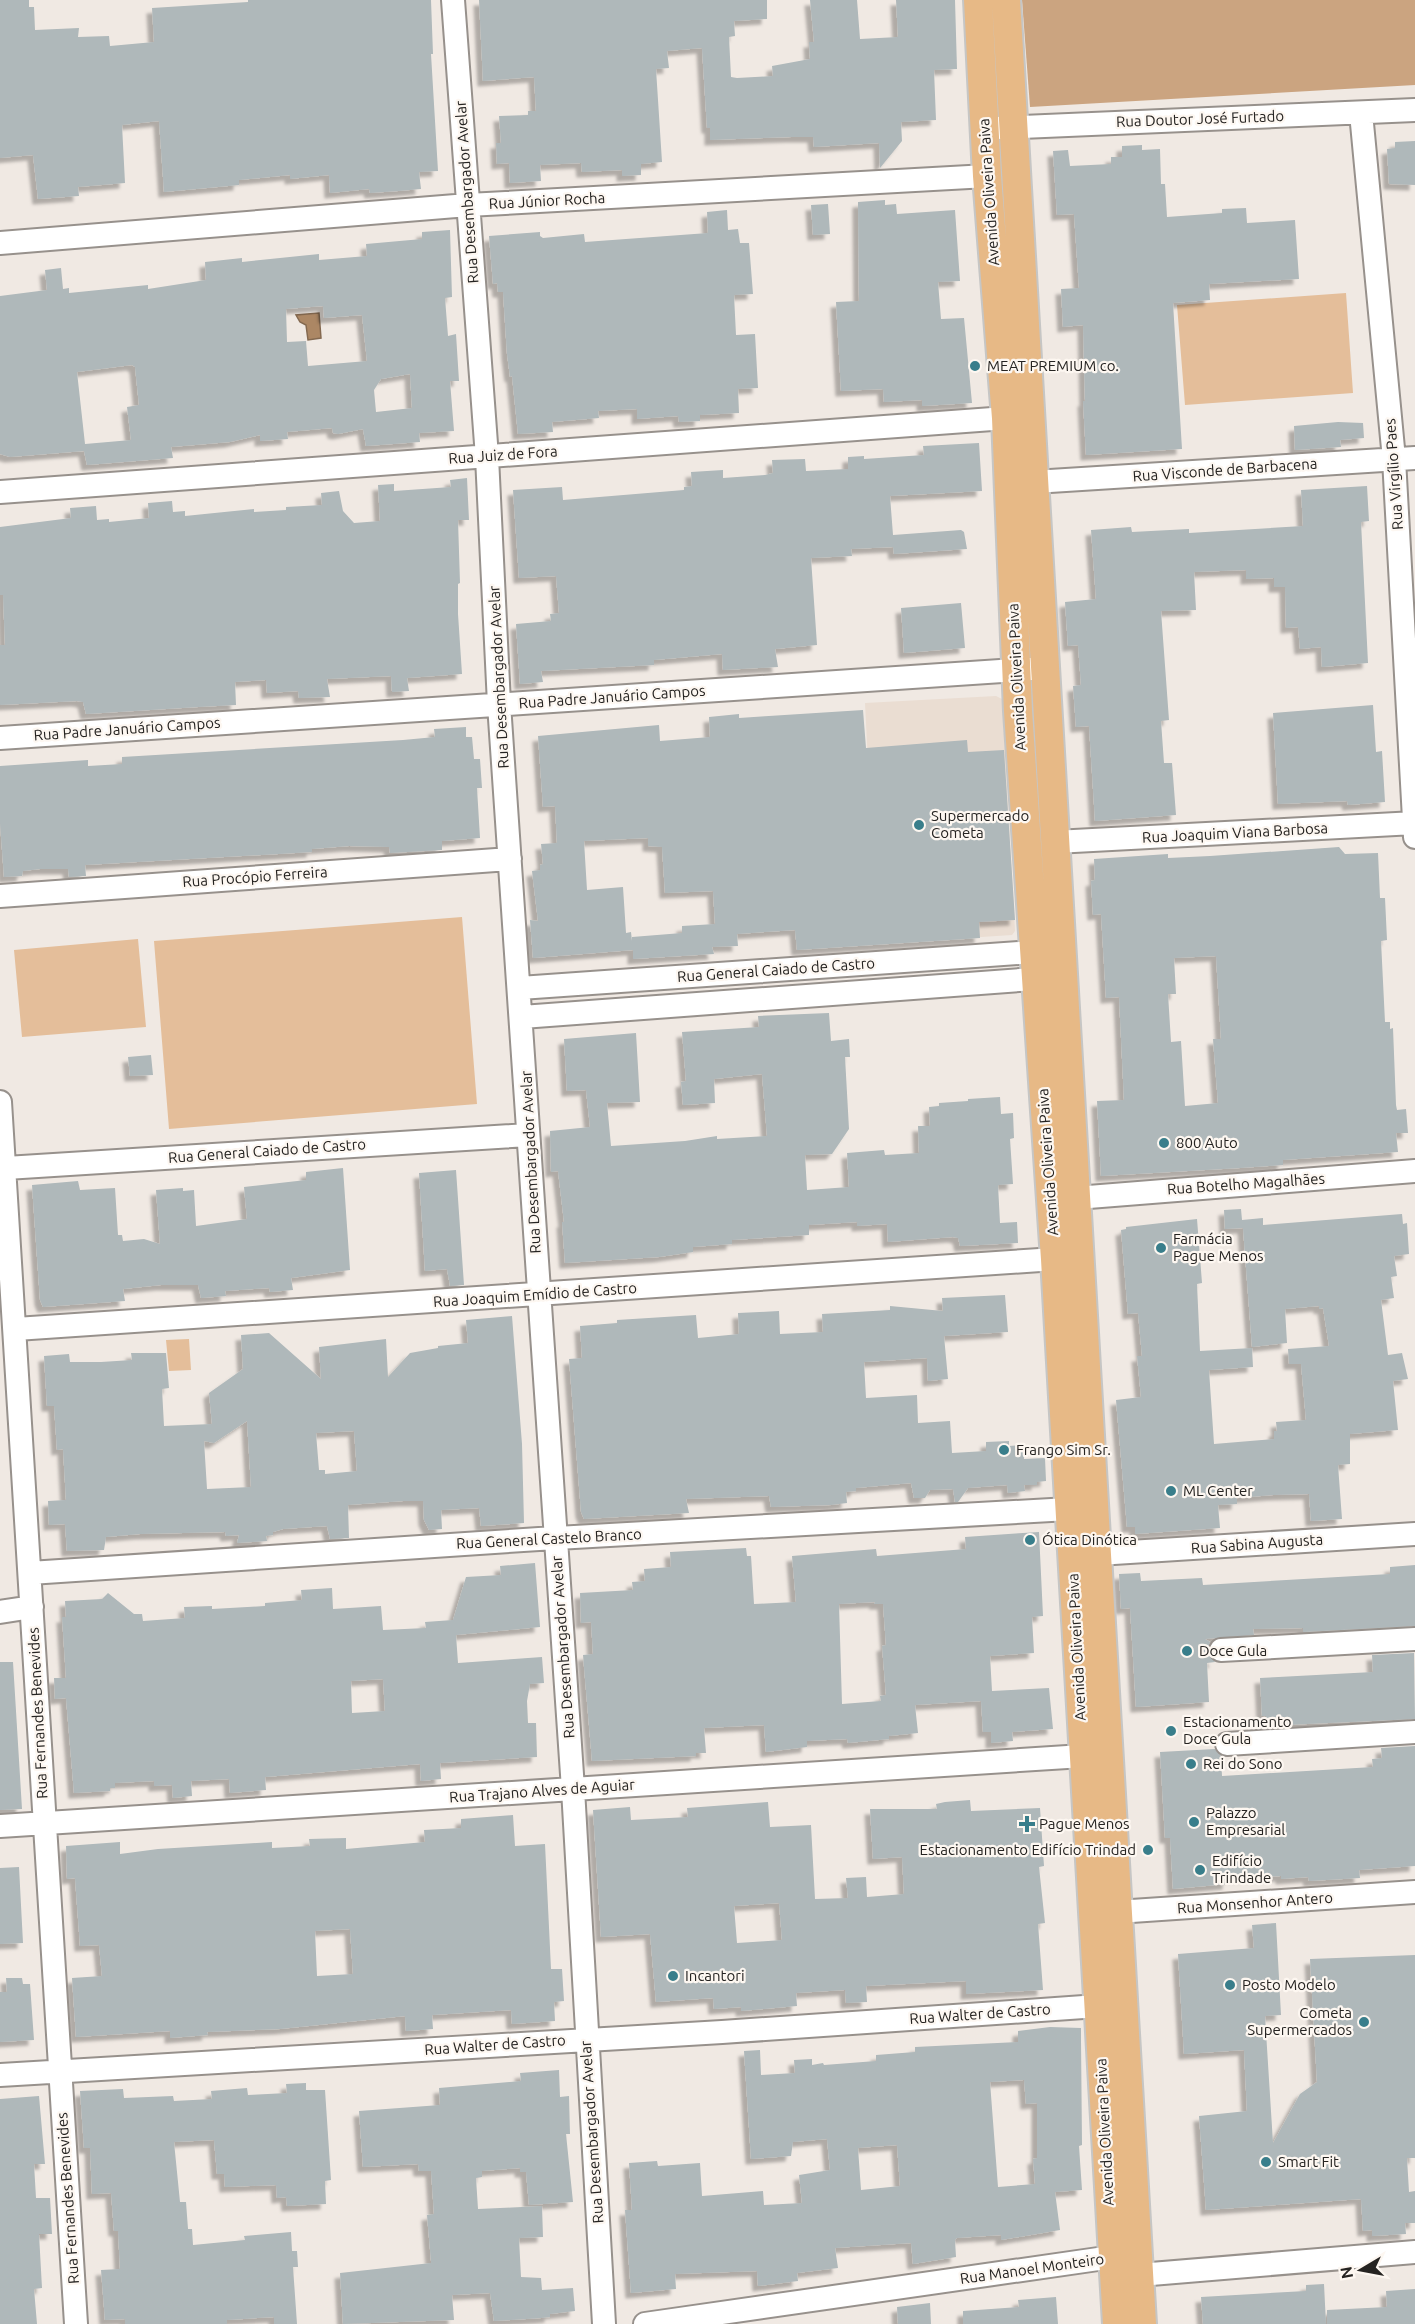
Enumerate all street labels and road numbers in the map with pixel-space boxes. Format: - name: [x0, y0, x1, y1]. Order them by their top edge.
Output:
- street label: Rua Desembargador Avelar: [452, 100, 481, 284]
- street label: Rua Doutor José Furtado: [1116, 107, 1284, 130]
- street label: Avenida Oliveira Paiva: [975, 118, 1002, 266]
- street label: Rua Júnior Rocha: [488, 189, 606, 212]
- street label: Rua Virgílio Paes: [1381, 418, 1406, 530]
- street label: Rua Juiz de Fora: [448, 442, 558, 467]
- street label: Rua Visconde de Barbacena: [1132, 455, 1318, 484]
- street label: Rua Desembargador Avelar: [485, 585, 512, 769]
- street label: Avenida Oliveira Paiva: [1004, 603, 1029, 751]
- street label: Rua Padre Januário Campos: [518, 681, 706, 712]
- street label: Rua Padre Januário Campos: [33, 713, 221, 744]
- street label: Rua Joaquim Viana Barbosa: [1142, 819, 1328, 846]
- street label: Rua Procópio Ferreira: [182, 863, 328, 890]
- street label: Rua General Caiado de Castro: [676, 954, 876, 985]
- street label: Rua Desembargador Avelar: [517, 1070, 544, 1254]
- street label: Avenida Oliveira Paiva: [1034, 1088, 1061, 1236]
- street label: Rua General Caiado de Castro: [167, 1135, 367, 1166]
- street label: Rua Botelho Magalhães: [1166, 1170, 1326, 1198]
- street label: Rua Joaquim Emídio de Castro: [433, 1279, 637, 1310]
- street label: Rua General Castelo Branco: [456, 1525, 642, 1552]
- street label: Rua Sabina Augusta: [1190, 1530, 1324, 1557]
- street label: Rua Desembargador Avelar: [548, 1555, 577, 1739]
- street label: Avenida Oliveira Paiva: [1064, 1573, 1089, 1721]
- street label: Rua Fernandes Benevides: [25, 1627, 50, 1799]
- street label: Rua Trajano Alves de Aguiar: [449, 1776, 636, 1805]
- street label: Rua Monsenhor Antero: [1176, 1889, 1333, 1916]
- street label: Rua Walter de Castro: [909, 2000, 1051, 2027]
- street label: Rua Walter de Castro: [424, 2031, 566, 2058]
- street label: Rua Desembargador Avelar: [577, 2040, 606, 2224]
- street label: Avenida Oliveira Paiva: [1092, 2058, 1117, 2206]
- street label: Rua Fernandes Benevides: [53, 2112, 82, 2284]
- street label: Rua Manoel Monteiro: [959, 2250, 1105, 2287]

